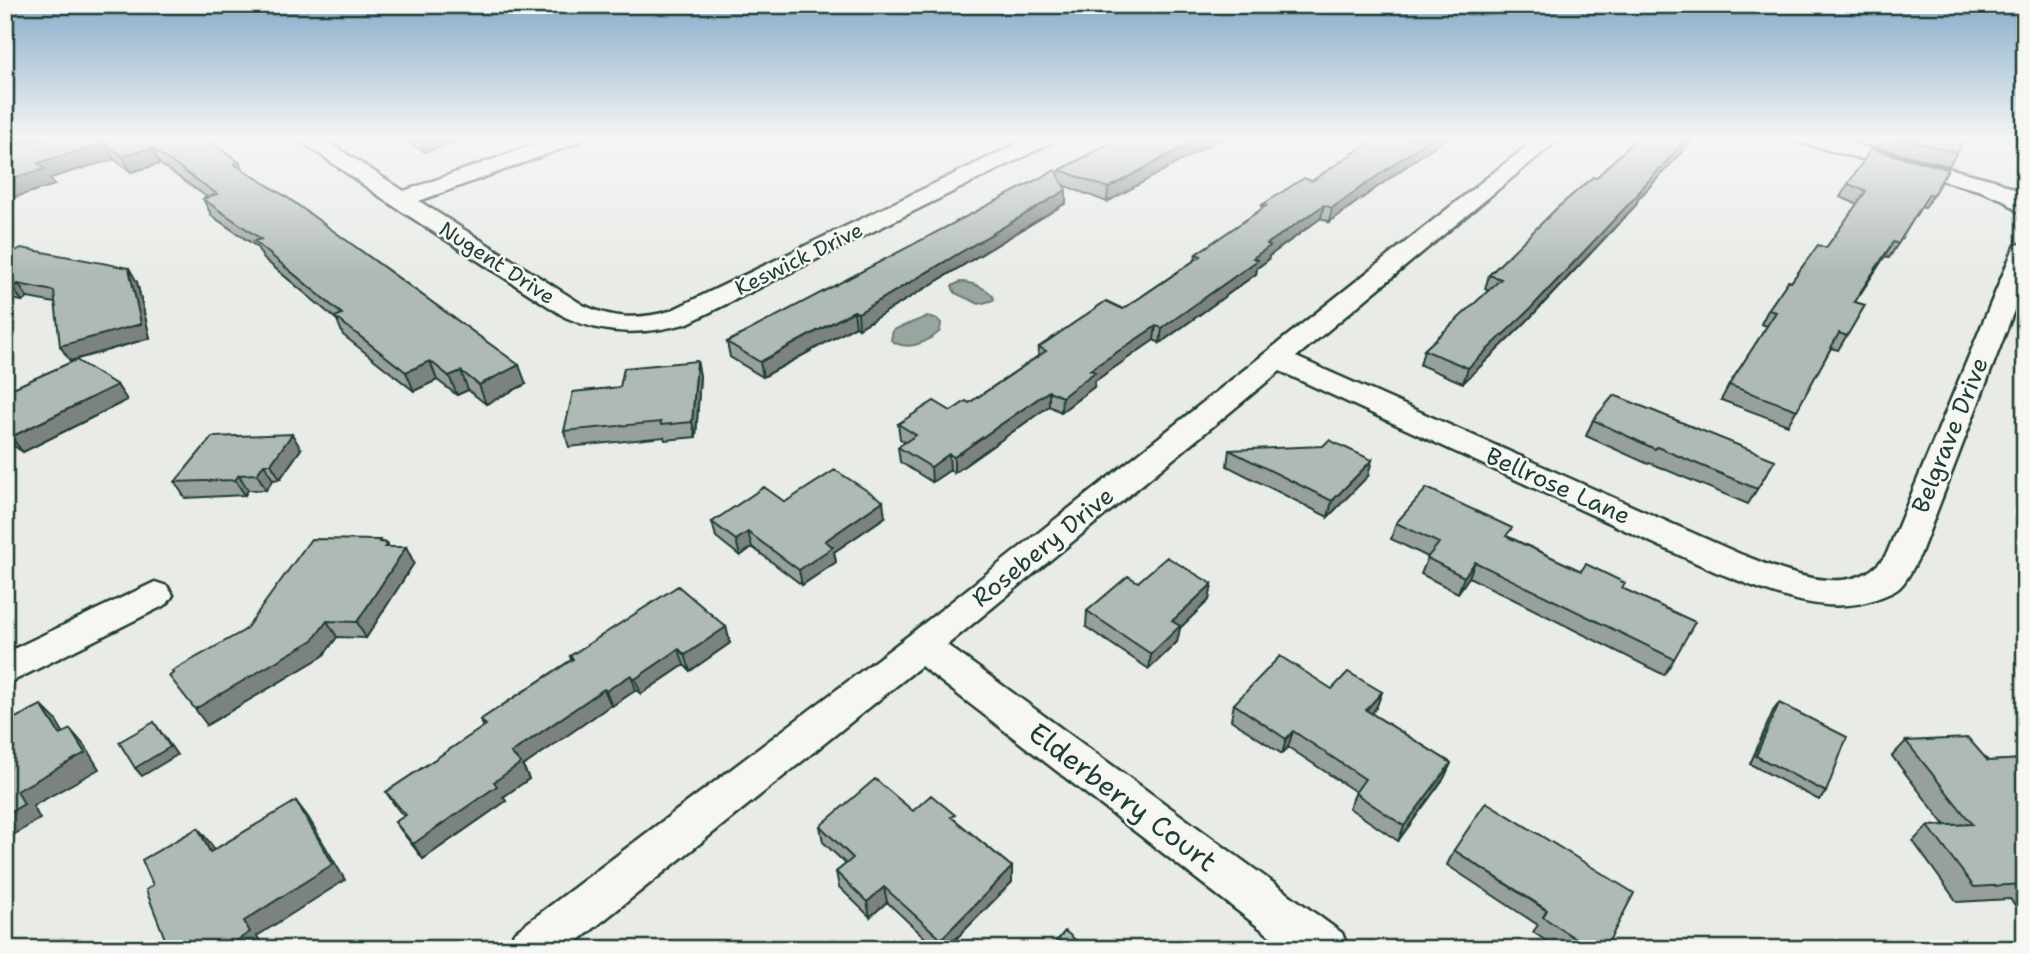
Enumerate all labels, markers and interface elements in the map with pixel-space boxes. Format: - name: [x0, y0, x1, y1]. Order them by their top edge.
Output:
- street label: Nugent Drive: [434, 215, 560, 311]
- street label: Keswick Drive: [730, 216, 868, 302]
- street label: Belgrave Drive: [1904, 352, 1996, 518]
- street label: Bellrose Lane: [1481, 440, 1635, 532]
- street label: Rosebery Drive: [965, 480, 1121, 614]
- street label: Elderberry Court: [1021, 714, 1225, 880]

